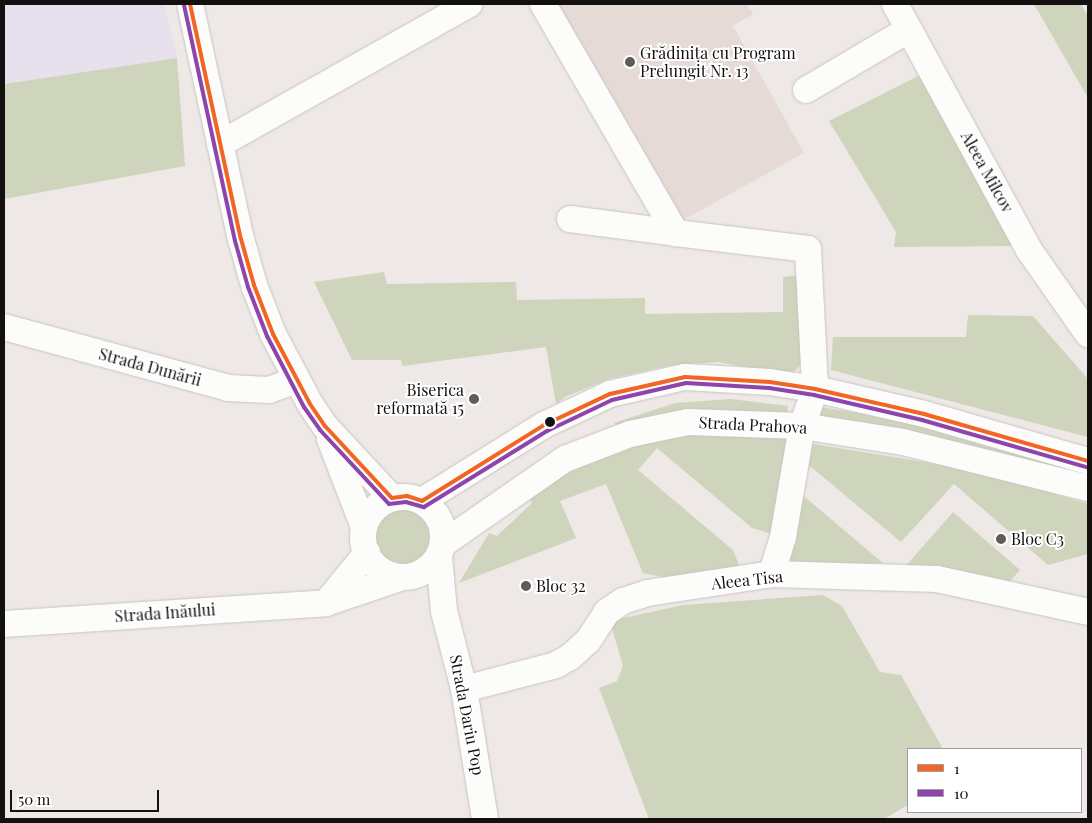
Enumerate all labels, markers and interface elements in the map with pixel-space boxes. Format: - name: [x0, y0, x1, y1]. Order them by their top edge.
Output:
- place label: Grădinița cu Program Prelungit Nr. 13: [640, 43, 796, 81]
- marker: Grădinița cu Program Prelungit Nr. 13: [624, 56, 636, 68]
- street label: Aleea Milcov: [957, 128, 1017, 216]
- street label: Strada Dunării: [97, 344, 203, 390]
- place label: Biserica reformată 15: [376, 380, 464, 418]
- marker: Biserica reformată 15: [468, 393, 480, 405]
- street label: Strada Prahova: [698, 413, 808, 437]
- unlabelled marker: [545, 417, 555, 427]
- place label: Bloc C3: [1011, 529, 1064, 549]
- marker: Bloc C3: [995, 533, 1007, 545]
- street label: Aleea Tisa: [710, 567, 784, 593]
- place label: Bloc 32: [536, 576, 586, 596]
- marker: Bloc 32: [520, 580, 532, 592]
- street label: Strada Inăului: [114, 600, 216, 626]
- street label: Strada Dariu Pop: [446, 653, 488, 777]
- legend: [907, 748, 1082, 813]
- text: 1: [954, 758, 960, 778]
- scale bar: [12, 780, 161, 812]
- text: 10: [954, 783, 969, 803]
- text: 50 m: [18, 789, 50, 809]

